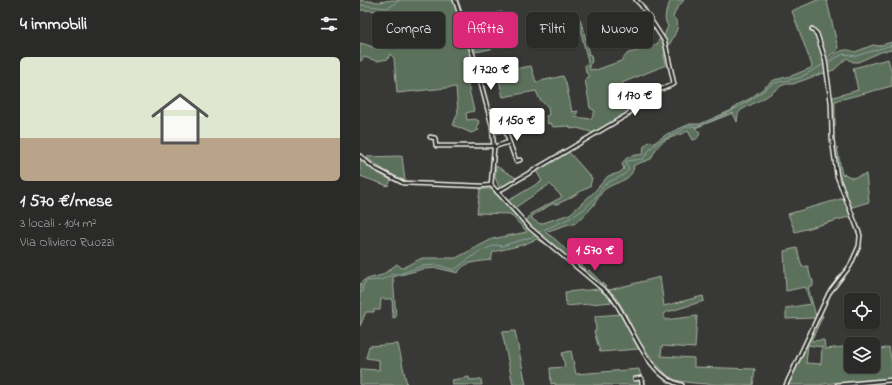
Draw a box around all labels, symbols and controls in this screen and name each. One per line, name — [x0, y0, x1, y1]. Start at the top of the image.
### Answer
text: 4 immobili — [20, 12, 87, 37]
chip: Compra — [372, 12, 445, 48]
chip: Affitta — [453, 12, 518, 48]
chip: Filtri — [526, 12, 579, 48]
chip: Nuovo — [587, 12, 653, 48]
icon: filters — [318, 13, 340, 35]
pin: 1 720 € — [454, 57, 528, 91]
text: 1 720 € — [472, 60, 510, 79]
icon: home — [144, 83, 216, 155]
pin: 1 170 € — [598, 83, 672, 117]
text: 1 170 € — [618, 86, 652, 105]
pin: 1 150 € — [480, 108, 554, 142]
text: 1 150 € — [499, 111, 535, 130]
text: 1 570 €/mese — [20, 189, 112, 214]
text: 3 locali · 104 m² — [20, 214, 96, 233]
text: Via Oliviero Ruozzi — [20, 233, 114, 252]
pin: 1 570 € — [558, 238, 632, 272]
text: 1 570 € — [576, 241, 614, 260]
map controls — [844, 293, 880, 373]
button: locate — [844, 293, 880, 329]
button: layers — [844, 337, 880, 373]

